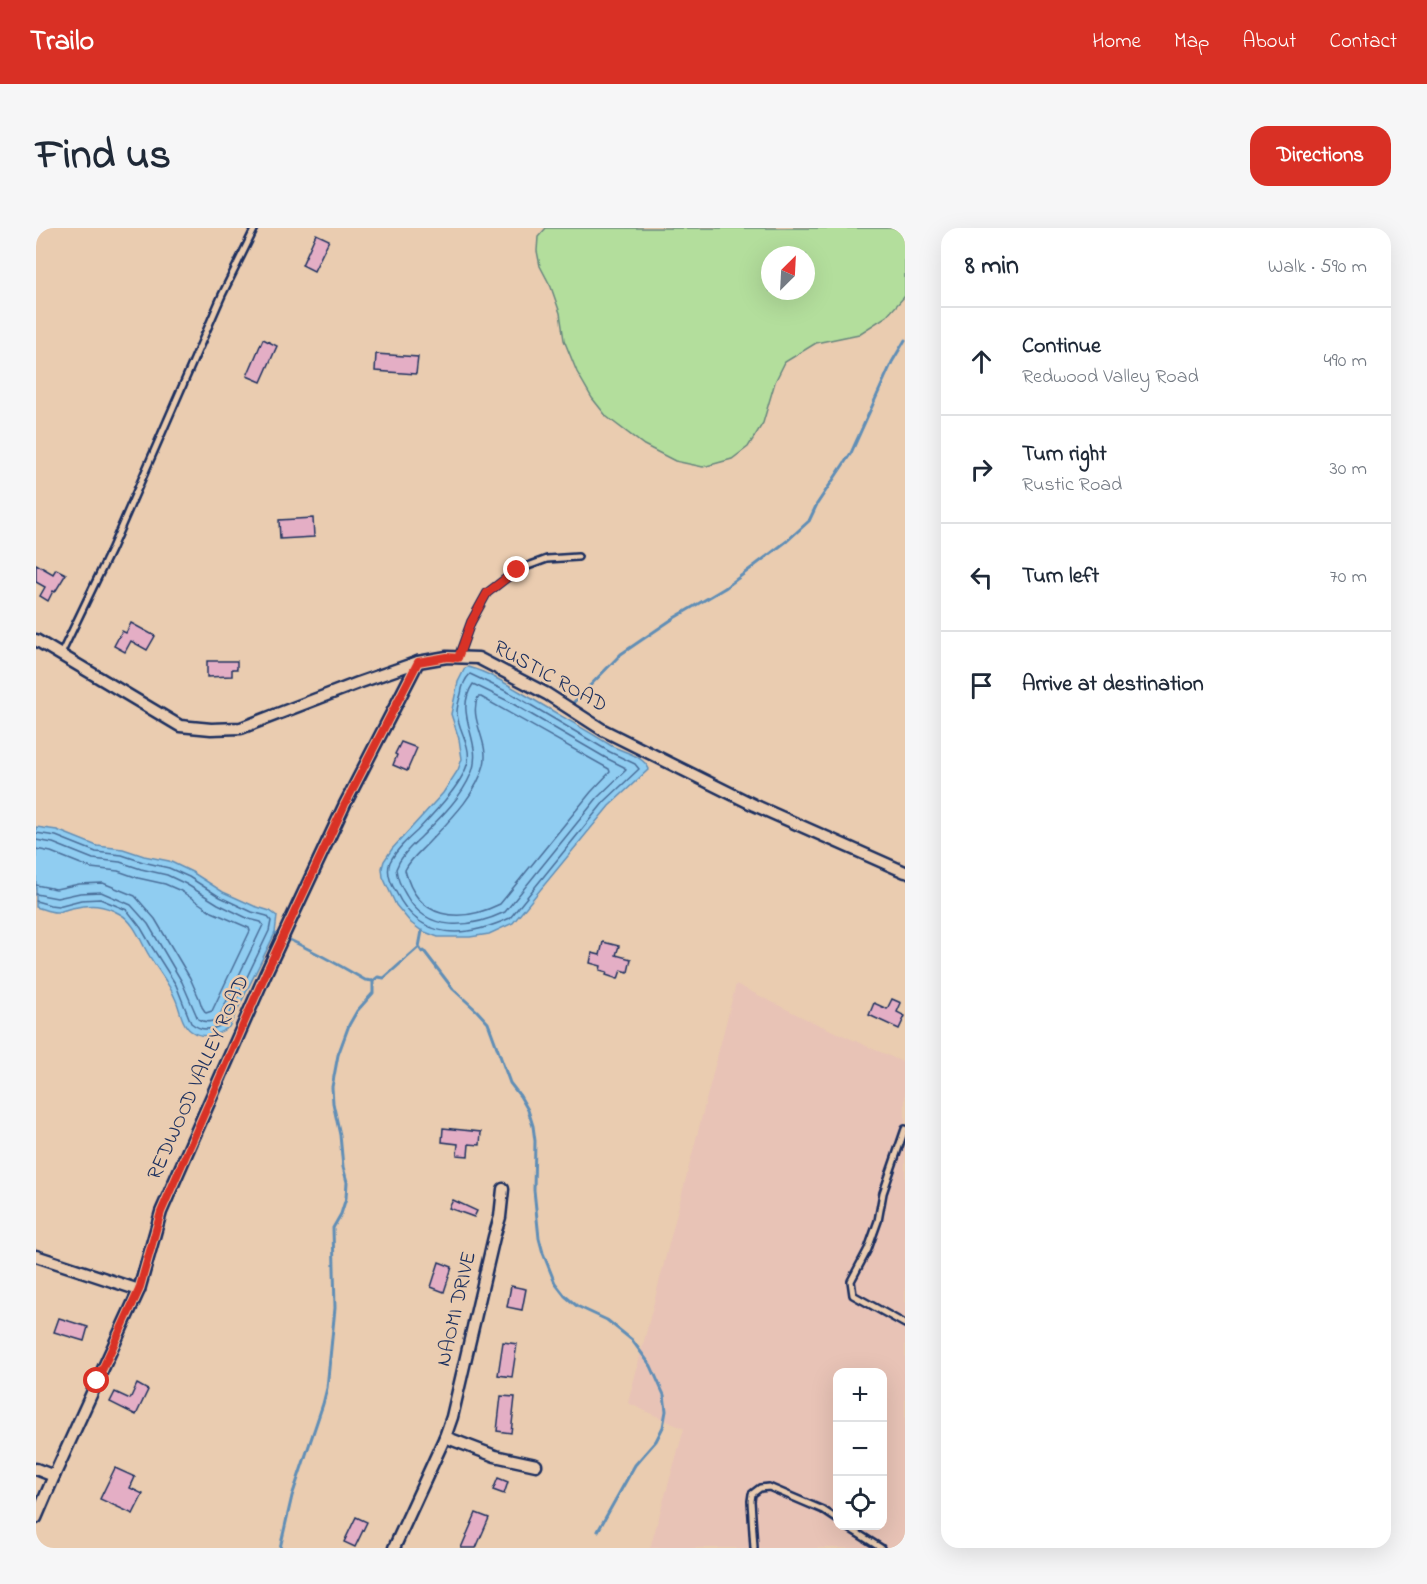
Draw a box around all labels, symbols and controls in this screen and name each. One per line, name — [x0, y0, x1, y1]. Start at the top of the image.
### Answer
text: Trailo — [30, 22, 94, 63]
text: Home — [1092, 27, 1141, 57]
text: Map — [1174, 27, 1209, 57]
text: About — [1242, 27, 1296, 57]
text: Contact — [1329, 27, 1397, 57]
text: Find us — [36, 126, 171, 187]
button: Directions — [1250, 126, 1391, 186]
north arrow — [761, 246, 815, 300]
text: 8 min — [965, 248, 1019, 286]
text: Walk · 590 m — [1268, 253, 1367, 282]
text: Continue — [1022, 331, 1101, 363]
icon: ahead — [965, 345, 998, 378]
text: 490 m — [1324, 347, 1367, 376]
text: Redwood Valley Road — [1022, 363, 1199, 392]
text: Turn right — [1022, 439, 1107, 471]
icon: right — [965, 453, 998, 486]
text: 30 m — [1330, 455, 1367, 484]
text: Rustic Road — [1022, 471, 1122, 500]
route end — [503, 556, 529, 582]
icon: left — [965, 561, 998, 594]
text: Turn left — [1022, 561, 1099, 593]
text: 70 m — [1330, 563, 1367, 592]
street label: RUSTIC ROAD — [488, 633, 612, 721]
icon: arrive — [965, 669, 998, 702]
text: Arrive at destination — [1022, 669, 1204, 701]
street label: REDWOOD VALLEY ROAD — [140, 971, 258, 1185]
street label: NAOMI DRIVE — [429, 1249, 485, 1369]
route start — [83, 1367, 109, 1393]
map controls — [833, 1368, 887, 1530]
button: + — [833, 1368, 887, 1422]
button: − — [833, 1422, 887, 1476]
button: locate — [833, 1476, 887, 1530]

